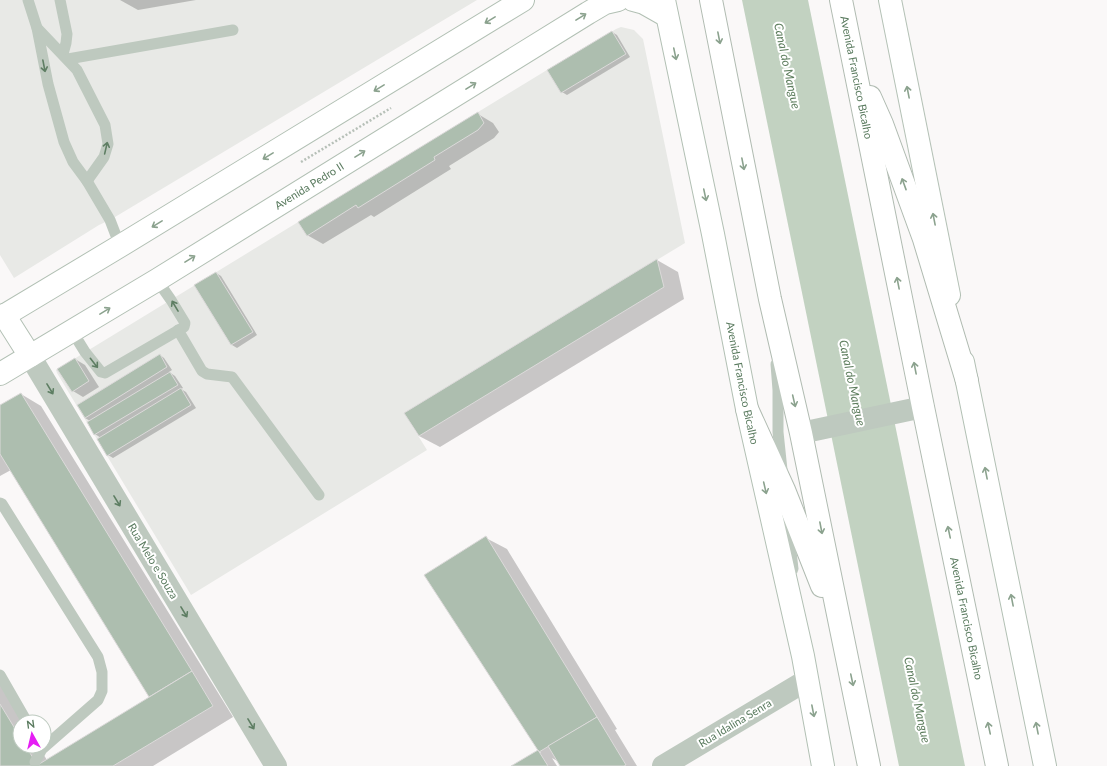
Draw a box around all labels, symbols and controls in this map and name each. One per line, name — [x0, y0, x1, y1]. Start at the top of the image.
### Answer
one-way arrow — [575, 13, 587, 21]
street label: Avenida Francisco Bicalho — [838, 15, 876, 140]
one-way arrow — [484, 17, 496, 25]
water label: Canal do Mangue — [771, 22, 804, 110]
one-way arrow — [715, 31, 723, 44]
one-way arrow — [672, 47, 680, 60]
one-way arrow — [41, 59, 49, 72]
one-way arrow — [465, 82, 476, 90]
one-way arrow — [374, 84, 385, 92]
one-way arrow — [904, 86, 912, 99]
one-way arrow — [103, 142, 111, 155]
one-way arrow — [354, 150, 366, 158]
one-way arrow — [263, 152, 274, 160]
one-way arrow — [740, 158, 748, 171]
street label: Avenida Pedro II — [272, 159, 346, 212]
one-way arrow — [899, 179, 907, 191]
one-way arrow — [701, 188, 709, 201]
one-way arrow — [930, 213, 938, 226]
one-way arrow — [151, 220, 163, 228]
one-way arrow — [184, 255, 196, 263]
one-way arrow — [894, 277, 902, 290]
one-way arrow — [171, 301, 179, 312]
one-way arrow — [99, 306, 111, 314]
street label: Avenida Francisco Bicalho — [724, 320, 762, 446]
water label: Canal do Mangue — [836, 339, 869, 427]
one-way arrow — [90, 357, 99, 368]
one-way arrow — [911, 362, 919, 375]
one-way arrow — [47, 383, 55, 395]
one-way arrow — [790, 394, 798, 407]
one-way arrow — [981, 467, 989, 480]
one-way arrow — [761, 481, 769, 494]
one-way arrow — [114, 495, 122, 507]
street label: Rua Melo e Souza — [126, 521, 181, 601]
one-way arrow — [817, 521, 825, 534]
one-way arrow — [944, 526, 952, 539]
street label: Avenida Francisco Bicalho — [948, 556, 986, 681]
one-way arrow — [1007, 594, 1015, 607]
one-way arrow — [181, 606, 189, 618]
water label: Canal do Mangue — [901, 656, 934, 744]
one-way arrow — [848, 673, 856, 686]
street label: Rua Idalina Senra — [696, 696, 773, 749]
one-way arrow — [809, 704, 817, 717]
north arrow — [12, 714, 52, 754]
text: N — [25, 717, 36, 731]
one-way arrow — [248, 718, 256, 730]
one-way arrow — [985, 722, 993, 735]
one-way arrow — [1033, 722, 1041, 735]

